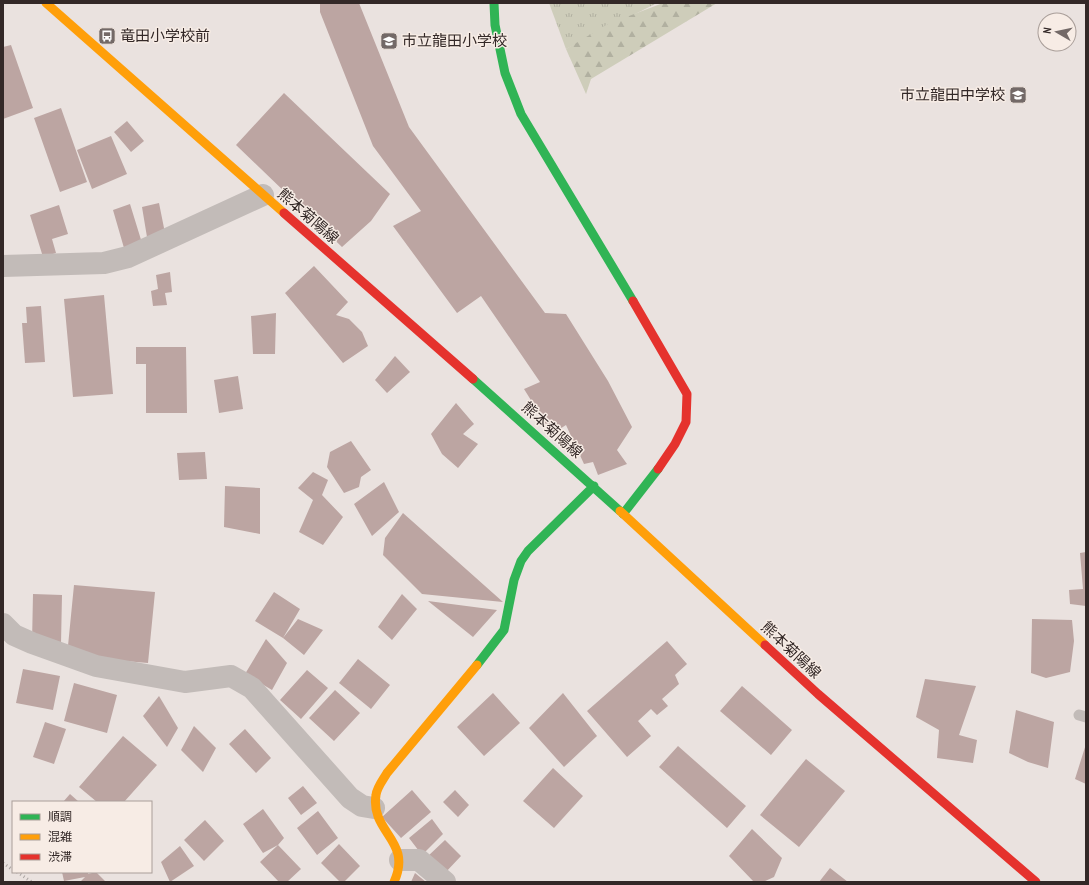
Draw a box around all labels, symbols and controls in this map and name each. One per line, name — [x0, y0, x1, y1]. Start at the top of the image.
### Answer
north arrow — [1037, 12, 1077, 52]
bus stop icon: 竜田小学校前 — [97, 26, 117, 46]
place label: 竜田小学校前 — [120, 26, 210, 45]
text: N — [1040, 26, 1055, 34]
school or university icon: 市立龍田小学校 — [379, 31, 399, 51]
place label: 市立龍田小学校 — [402, 31, 507, 50]
place label: 市立龍田中学校 — [900, 85, 1005, 104]
school or university icon: 市立龍田中学校 — [1008, 85, 1028, 105]
street label: 熊本菊陽線 — [274, 184, 343, 247]
street label: 熊本菊陽線 — [518, 397, 587, 462]
street label: 熊本菊陽線 — [757, 617, 825, 682]
legend — [12, 801, 152, 873]
text: 順調 — [48, 809, 72, 824]
text: 混雑 — [48, 829, 72, 844]
text: 渋滞 — [48, 849, 72, 864]

